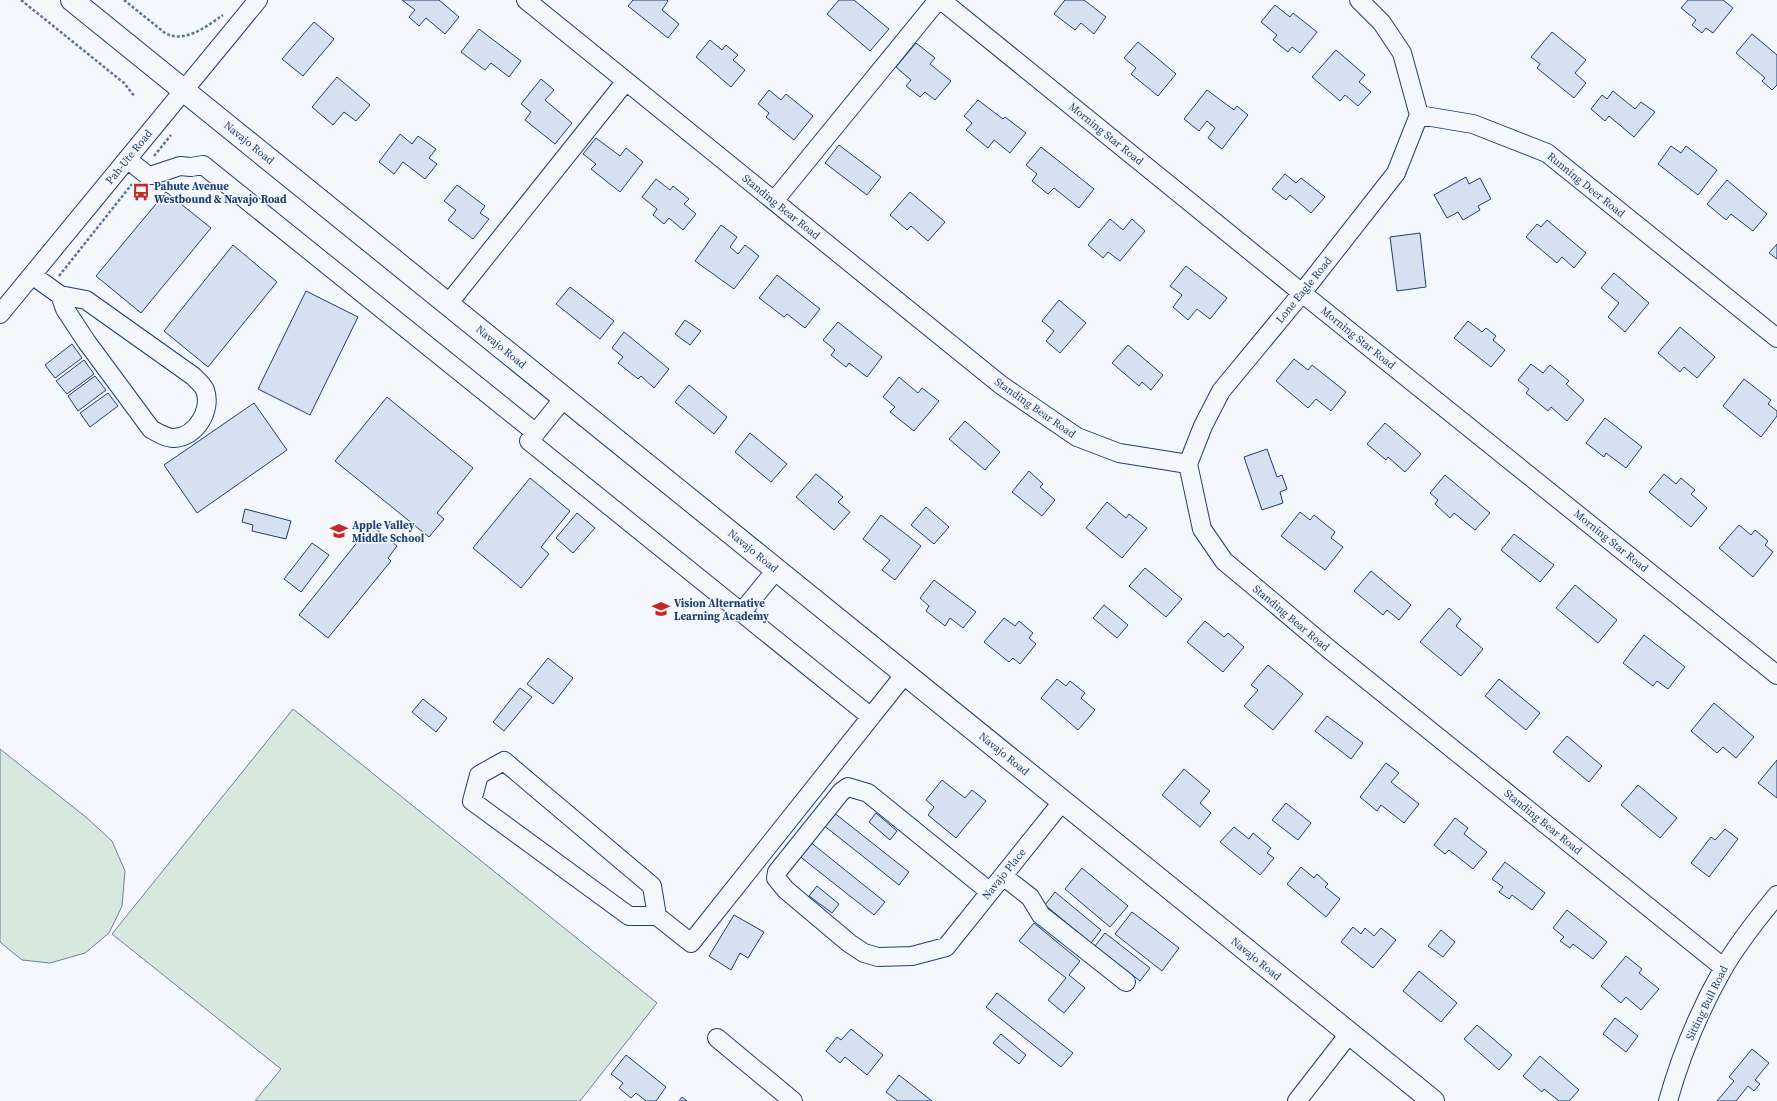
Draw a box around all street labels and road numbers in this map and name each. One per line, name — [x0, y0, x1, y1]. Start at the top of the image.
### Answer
street label: Morning Star Road — [1066, 99, 1147, 169]
street label: Navajo Road — [221, 118, 278, 168]
street label: Pah-Ute Road — [102, 126, 156, 188]
street label: Running Deer Road — [1544, 149, 1629, 222]
street label: Standing Bear Road — [739, 171, 824, 243]
street label: Lone Eagle Road — [1273, 253, 1336, 326]
street label: Morning Star Road — [1318, 303, 1399, 373]
street label: Navajo Road — [473, 322, 530, 372]
street label: Standing Bear Road — [991, 374, 1079, 442]
street label: Morning Star Road — [1571, 506, 1652, 576]
street label: Navajo Road — [725, 526, 782, 576]
street label: Standing Bear Road — [1249, 581, 1333, 655]
street label: Navajo Road — [976, 729, 1033, 779]
street label: Standing Bear Road — [1501, 786, 1586, 858]
street label: Navajo Place — [979, 845, 1030, 903]
street label: Navajo Road — [1228, 934, 1285, 984]
street label: Sitting Bull Road — [1682, 962, 1732, 1043]

